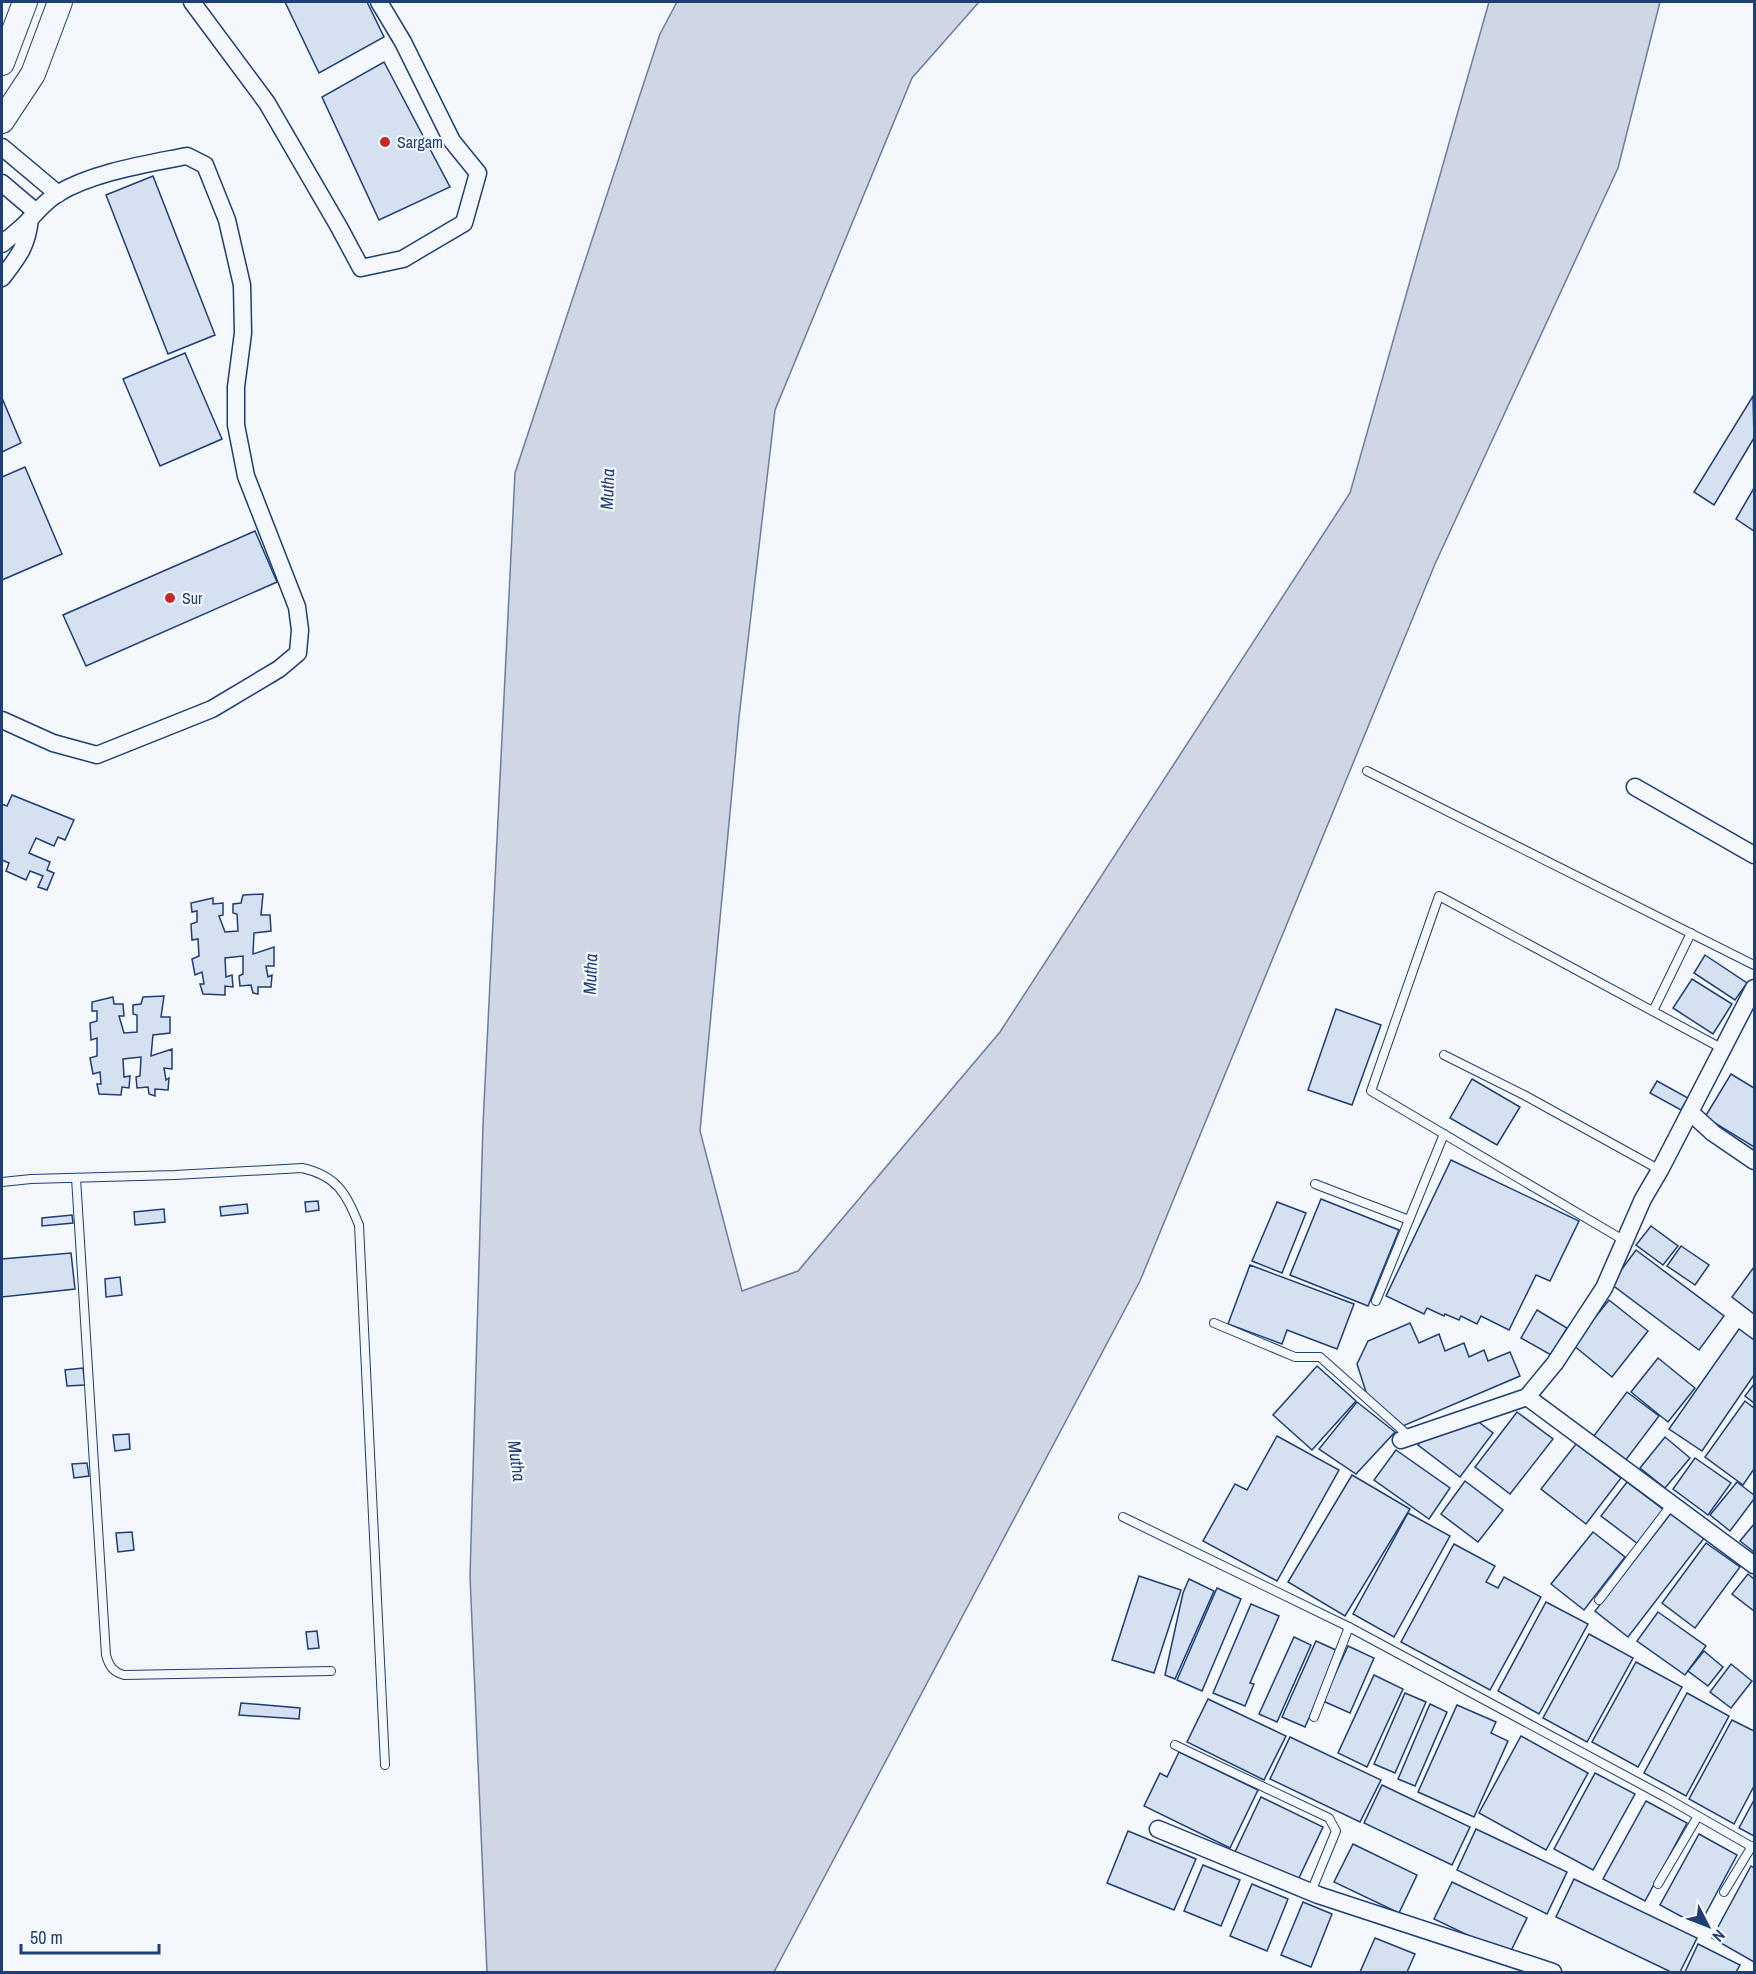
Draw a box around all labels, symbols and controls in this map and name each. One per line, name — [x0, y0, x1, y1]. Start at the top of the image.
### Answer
place label: Sargam — [397, 131, 443, 153]
marker: Sargam — [378, 135, 392, 149]
water label: Mutha — [594, 468, 620, 510]
place label: Sur — [182, 587, 203, 609]
marker: Sur — [163, 591, 177, 605]
water label: Mutha — [577, 953, 603, 995]
water label: Mutha — [502, 1439, 532, 1483]
north arrow — [1678, 1896, 1738, 1956]
scale bar — [21, 1917, 159, 1955]
text: 50 m — [30, 1925, 63, 1950]
text: N — [1708, 1925, 1730, 1947]

